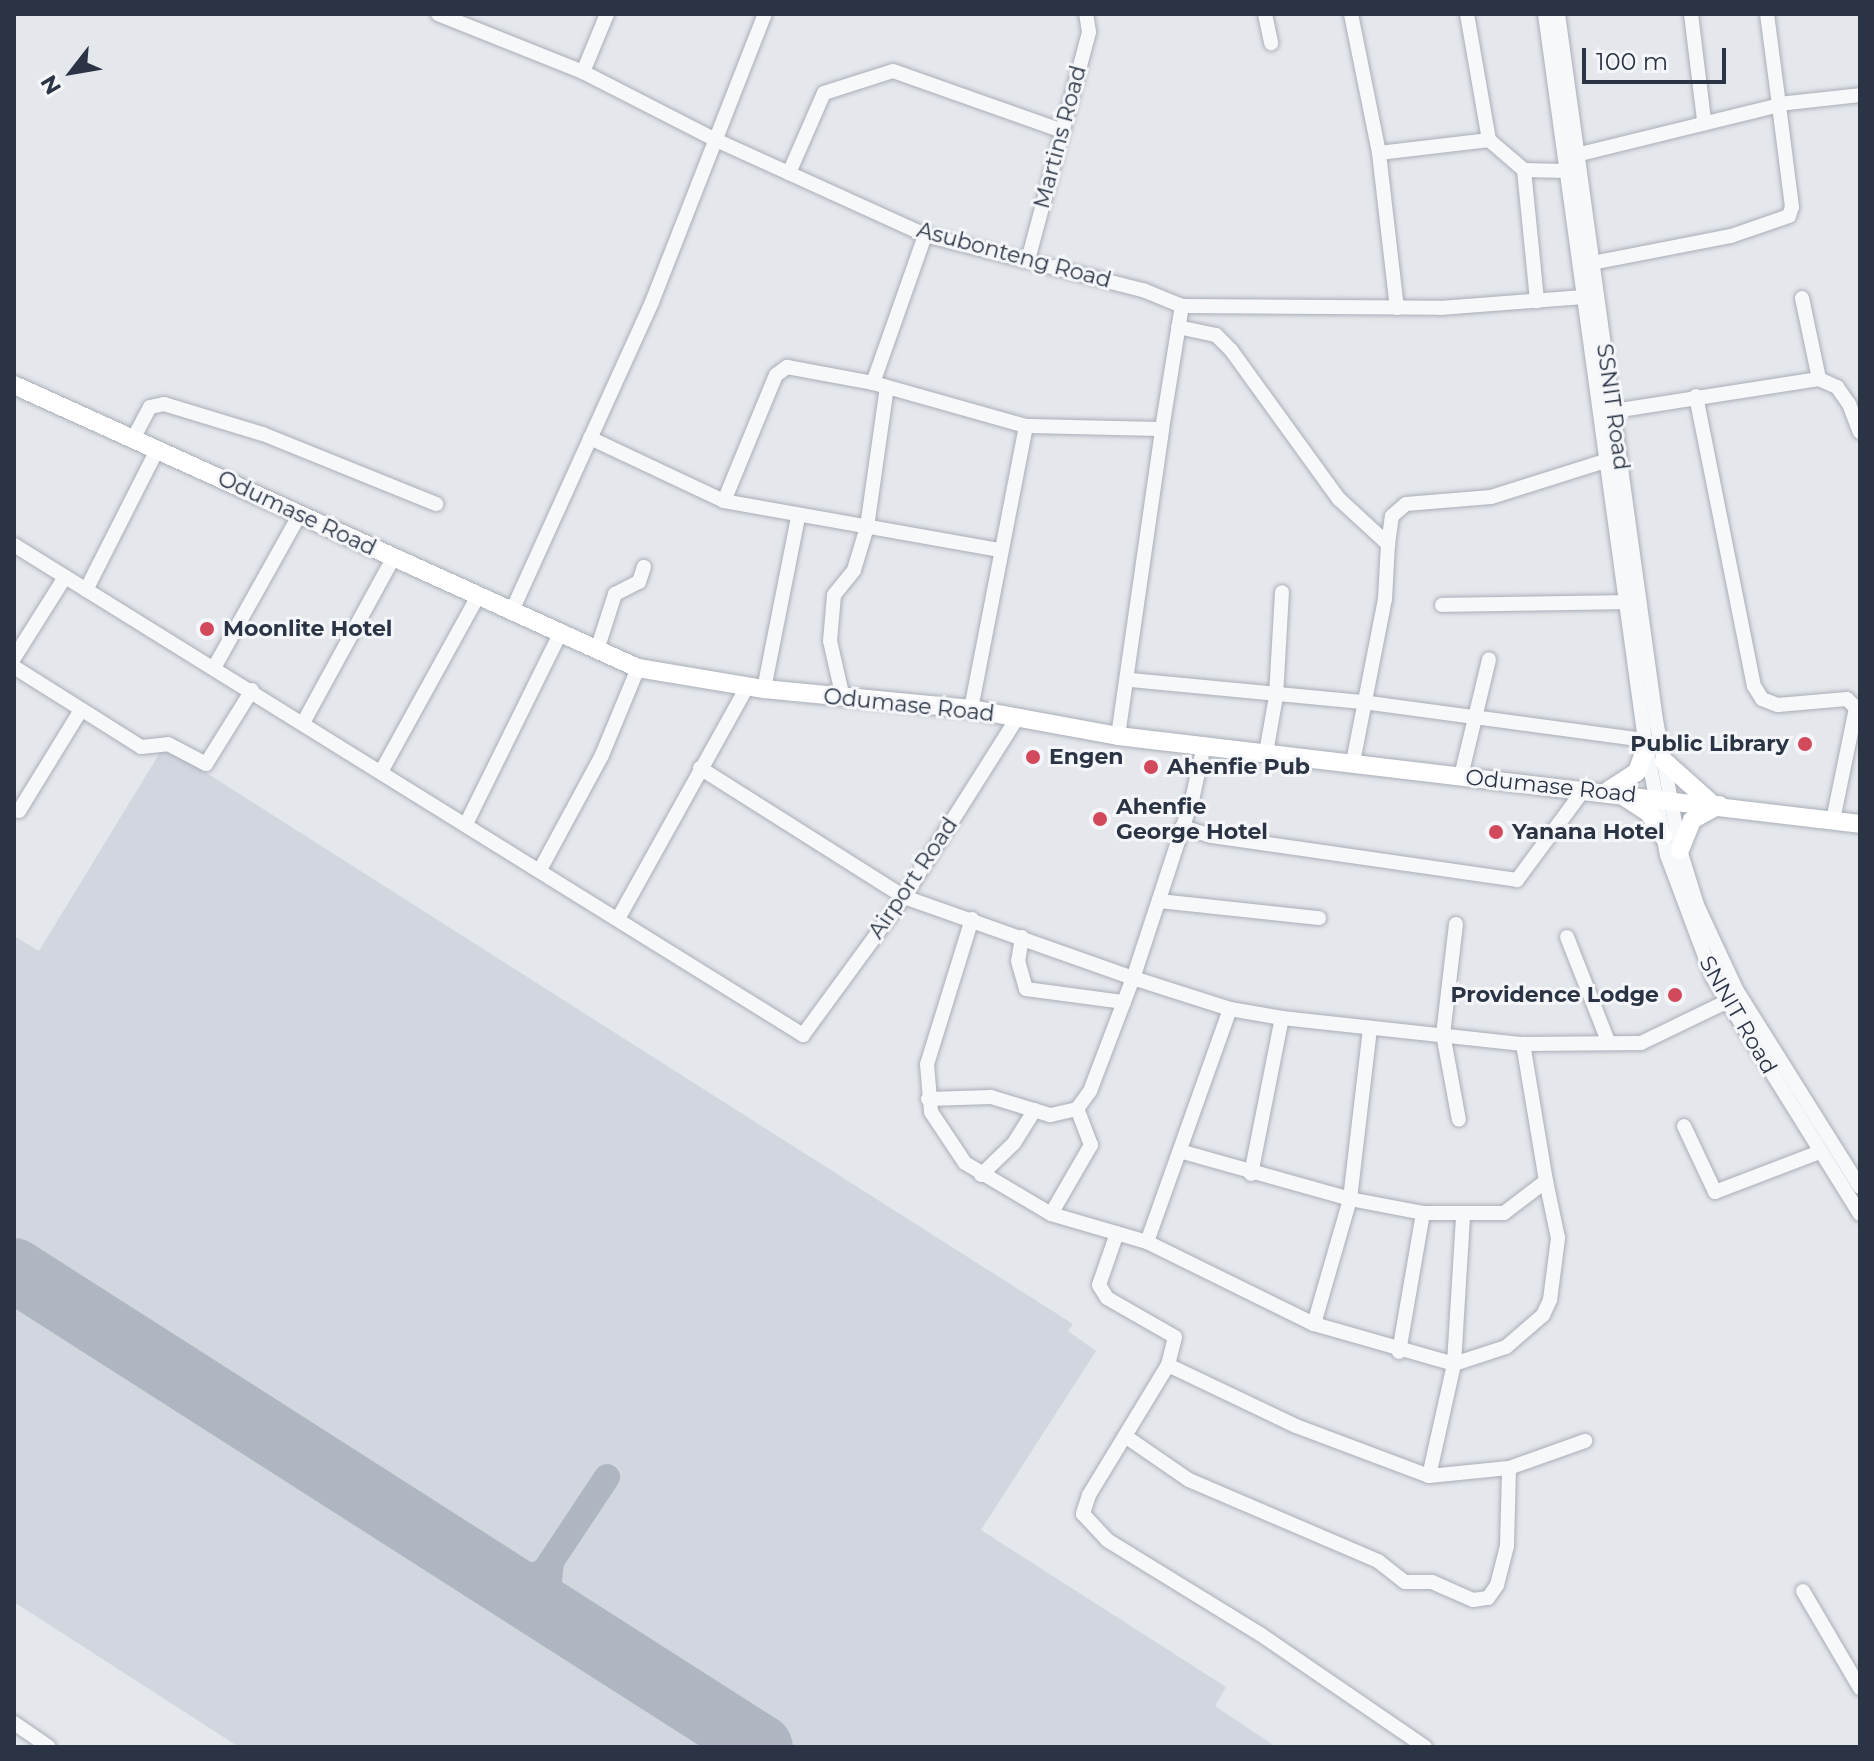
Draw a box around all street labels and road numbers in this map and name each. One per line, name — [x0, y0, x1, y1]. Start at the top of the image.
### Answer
street label: Martins Road — [1028, 63, 1092, 211]
street label: Asubonteng Road — [914, 216, 1114, 294]
street label: SSNIT Road — [1591, 342, 1635, 472]
street label: Odumase Road — [214, 465, 380, 561]
street label: Odumase Road — [822, 683, 996, 727]
street label: Odumase Road — [1464, 764, 1638, 808]
street label: Airport Road — [863, 812, 963, 944]
street label: SNNIT Road — [1694, 951, 1782, 1079]

